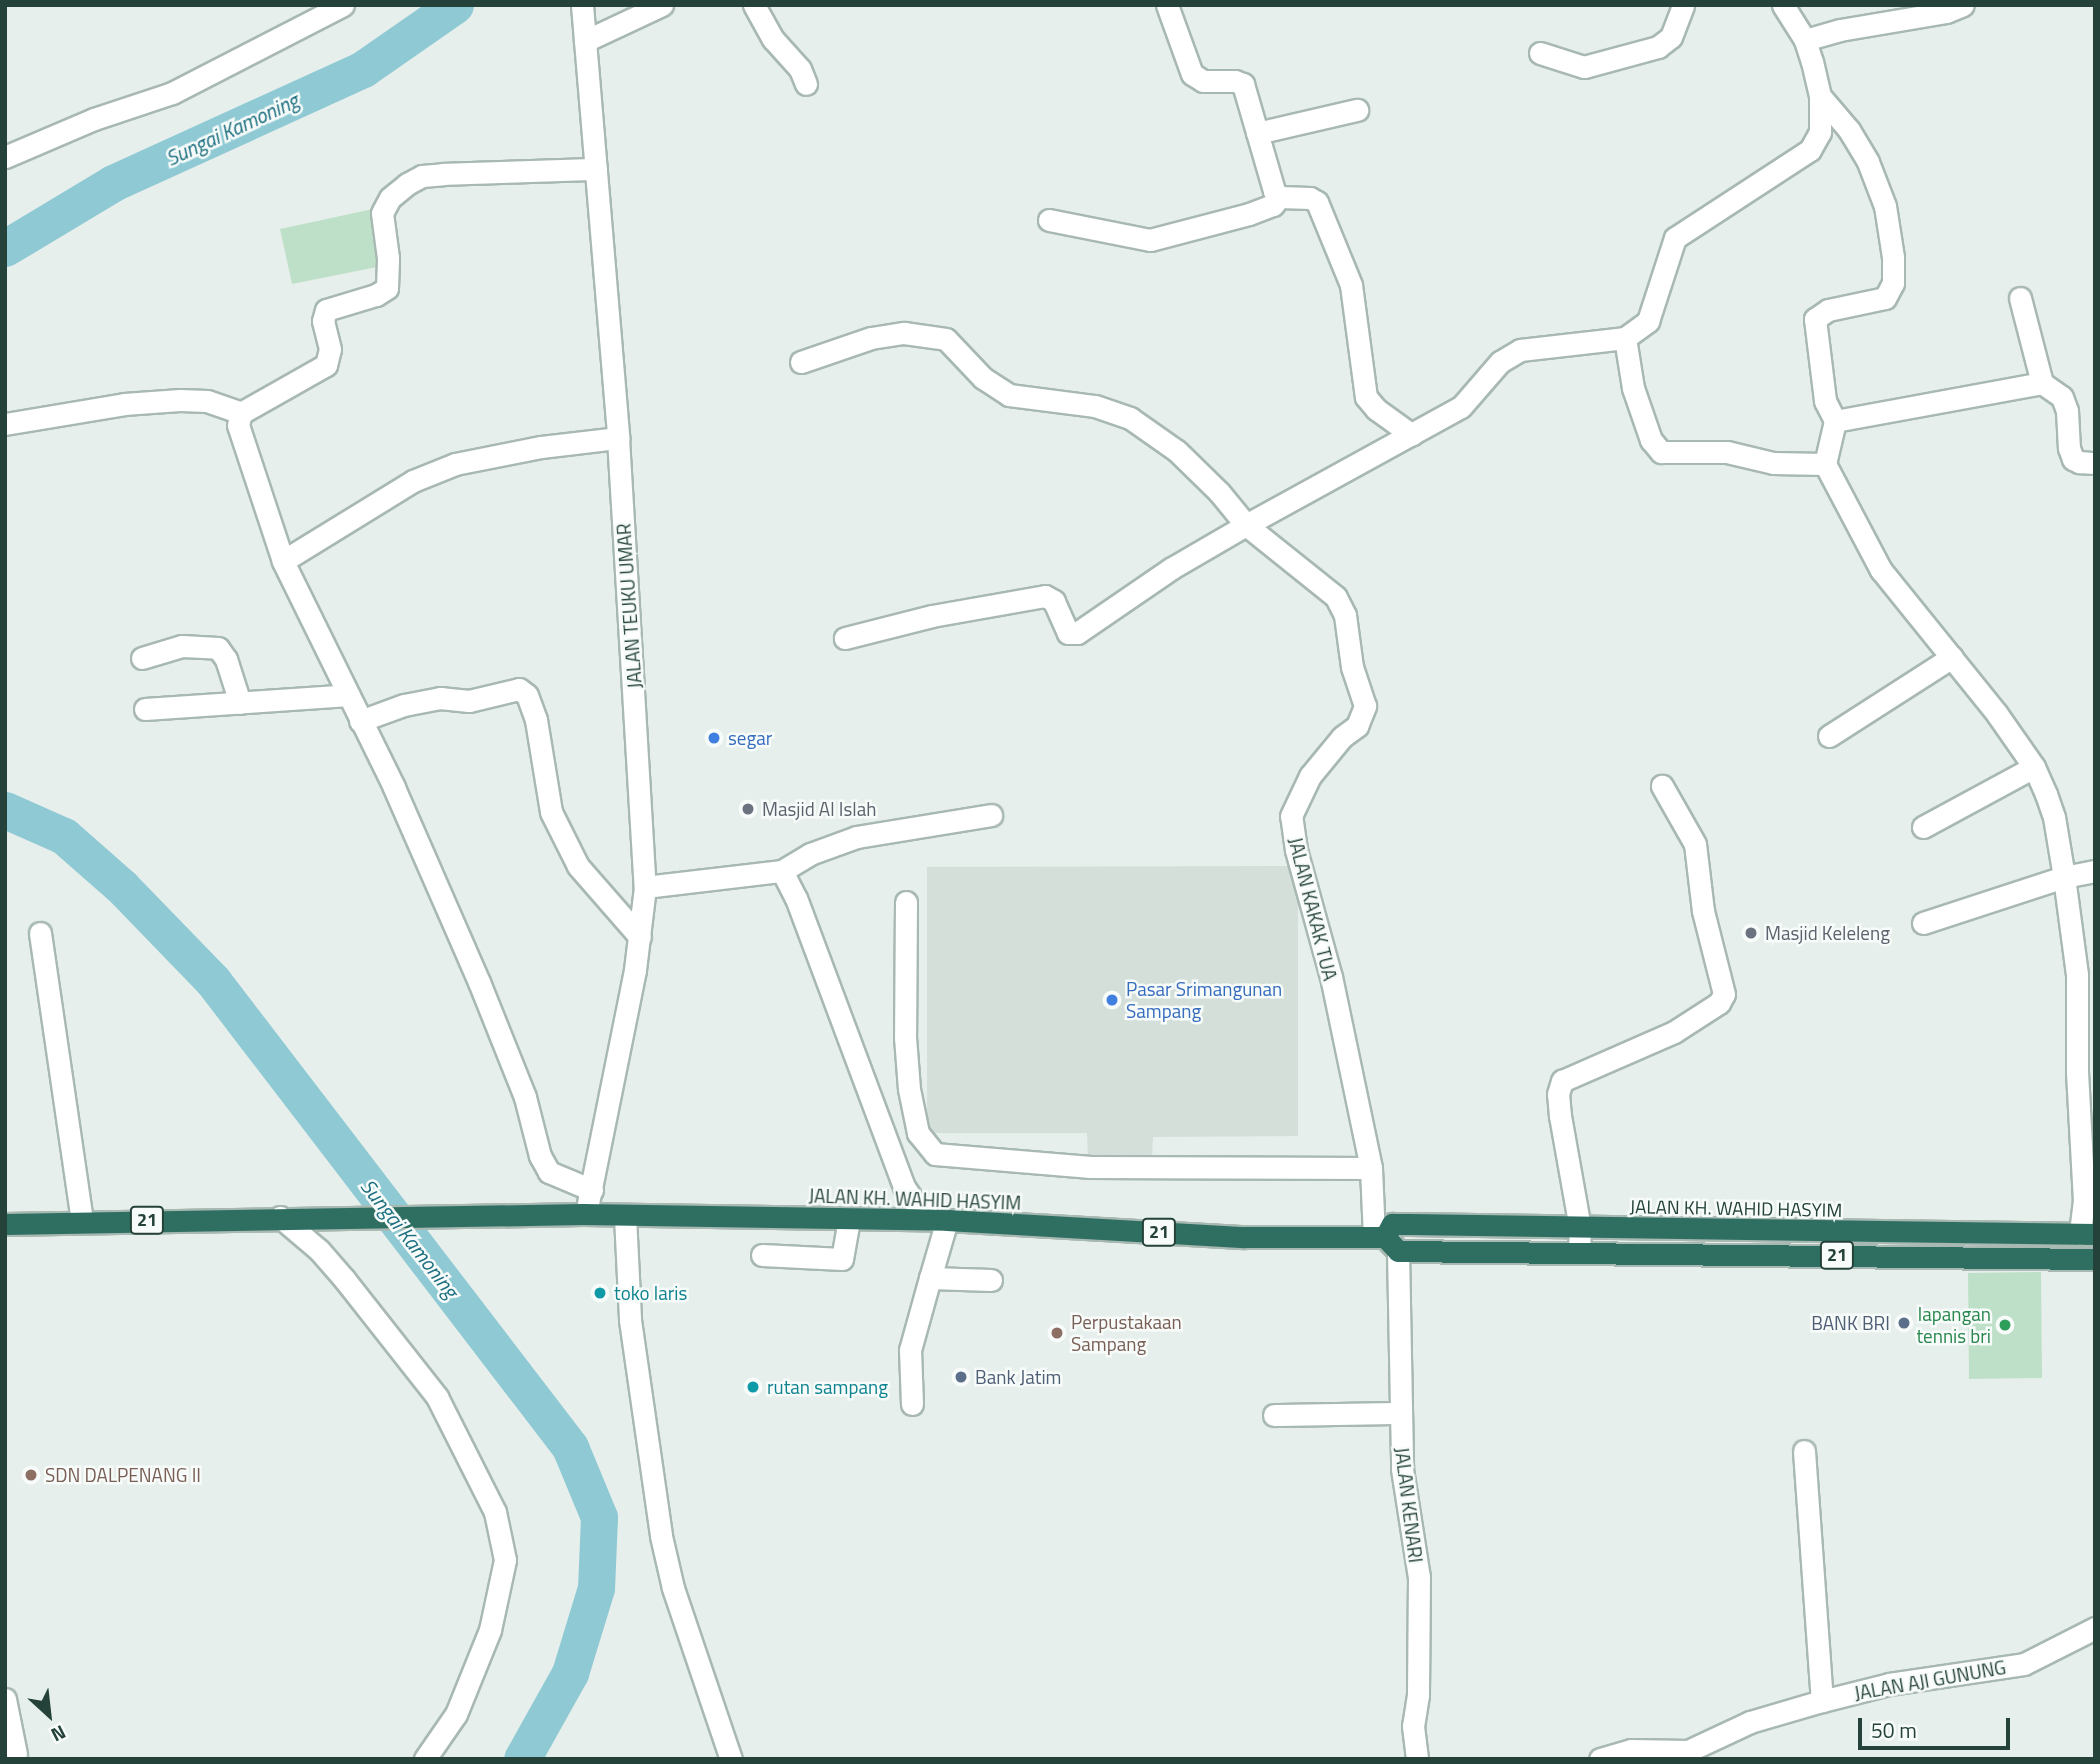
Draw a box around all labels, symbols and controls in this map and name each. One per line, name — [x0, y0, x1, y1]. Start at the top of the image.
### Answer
water label: Sungai Kamoning — [162, 87, 302, 171]
street label: JALAN TEUKU UMAR — [612, 523, 646, 689]
place label: segar — [728, 727, 772, 749]
marker: segar — [706, 730, 722, 746]
place label: Masjid Al Islah — [762, 798, 876, 820]
marker: Masjid Al Islah — [740, 801, 756, 817]
street label: JALAN KAKAK TUA — [1284, 835, 1342, 983]
place label: Masjid Keleleng — [1765, 922, 1890, 944]
marker: Masjid Keleleng — [1743, 925, 1759, 941]
place label: Pasar Srimangunan Sampang — [1126, 978, 1282, 1022]
marker: Pasar Srimangunan Sampang — [1104, 992, 1120, 1008]
water label: Sungai Kamoning — [356, 1174, 464, 1302]
street label: JALAN KH. WAHID HASYIM — [808, 1184, 1022, 1214]
street label: JALAN KH. WAHID HASYIM — [1629, 1195, 1843, 1221]
road number: 21 — [130, 1205, 164, 1234]
road number: 21 — [1142, 1218, 1176, 1246]
road number: 21 — [1820, 1240, 1854, 1270]
place label: toko laris — [614, 1282, 687, 1304]
marker: toko laris — [592, 1285, 608, 1301]
place label: lapangan tennis bri — [1916, 1303, 1991, 1347]
place label: Perpustakaan Sampang — [1071, 1311, 1182, 1355]
place label: BANK BRI — [1811, 1312, 1890, 1334]
marker: BANK BRI — [1896, 1315, 1912, 1331]
marker: lapangan tennis bri — [1997, 1317, 2013, 1333]
marker: Perpustakaan Sampang — [1049, 1325, 1065, 1341]
place label: Bank Jatim — [975, 1366, 1061, 1388]
marker: Bank Jatim — [953, 1369, 969, 1385]
place label: rutan sampang — [767, 1376, 888, 1398]
marker: rutan sampang — [745, 1379, 761, 1395]
street label: JALAN KENARI — [1391, 1446, 1427, 1564]
place label: SDN DALPENANG II — [45, 1464, 201, 1486]
marker: SDN DALPENANG II — [23, 1467, 39, 1483]
street label: JALAN AJI GUNUNG — [1852, 1655, 2008, 1705]
north arrow — [14, 1680, 84, 1750]
scale bar — [1862, 1704, 2014, 1748]
text: 50 m — [1871, 1714, 1917, 1746]
text: N — [46, 1718, 71, 1750]

